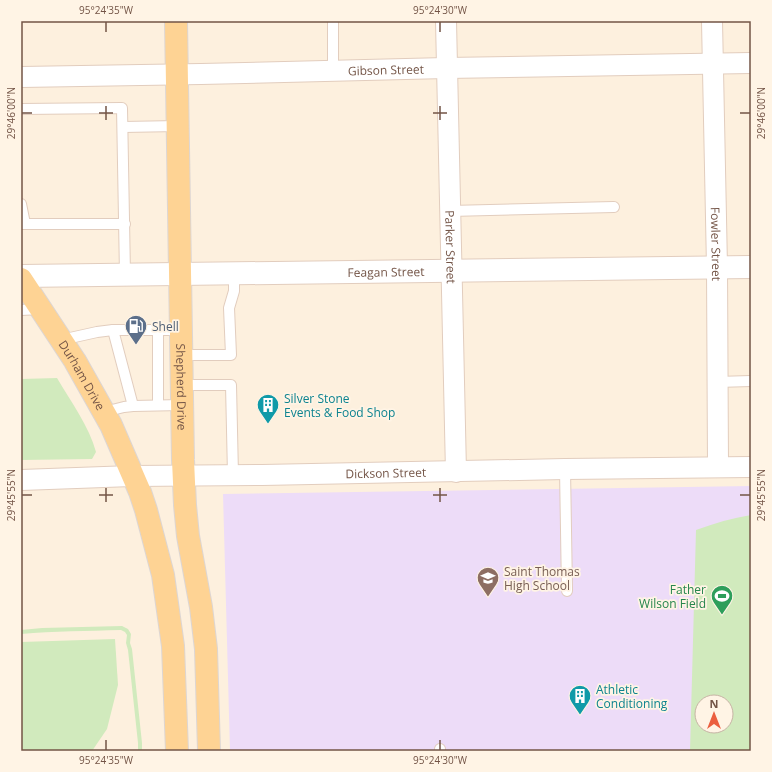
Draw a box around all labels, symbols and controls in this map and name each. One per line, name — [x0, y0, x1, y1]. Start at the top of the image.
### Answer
text: 95°24'35"W — [79, 3, 134, 17]
text: 95°24'30"W — [413, 3, 468, 17]
street label: Gibson Street — [348, 60, 424, 79]
text: 29°46'00"N — [4, 87, 18, 139]
text: 29°46'00"N — [754, 87, 768, 139]
street label: Fowler Street — [707, 207, 726, 281]
street label: Parker Street — [442, 210, 460, 284]
street label: Feagan Street — [347, 263, 425, 280]
fuel station icon: Shell — [123, 313, 149, 346]
place label: Shell — [152, 318, 179, 335]
street label: Durham Drive — [55, 337, 110, 413]
street label: Shepherd Drive — [173, 343, 191, 431]
place label: Silver Stone Events & Food Shop — [284, 390, 395, 421]
building icon: Silver Stone Events & Food Shop — [255, 392, 281, 425]
street label: Dickson Street — [345, 463, 426, 482]
text: 29°45'55"N — [4, 469, 18, 521]
text: 29°45'55"N — [754, 469, 768, 521]
place label: Saint Thomas High School — [504, 563, 580, 594]
school or university icon: Saint Thomas High School — [475, 565, 501, 598]
place label: Father Wilson Field — [639, 581, 706, 612]
sports icon: Father Wilson Field — [709, 583, 735, 616]
place label: Athletic Conditioning — [596, 681, 668, 712]
building icon: Athletic Conditioning — [567, 683, 593, 716]
north arrow — [694, 694, 734, 734]
text: N — [710, 696, 718, 711]
text: 95°24'35"W — [79, 753, 134, 767]
text: 95°24'30"W — [413, 753, 468, 767]

